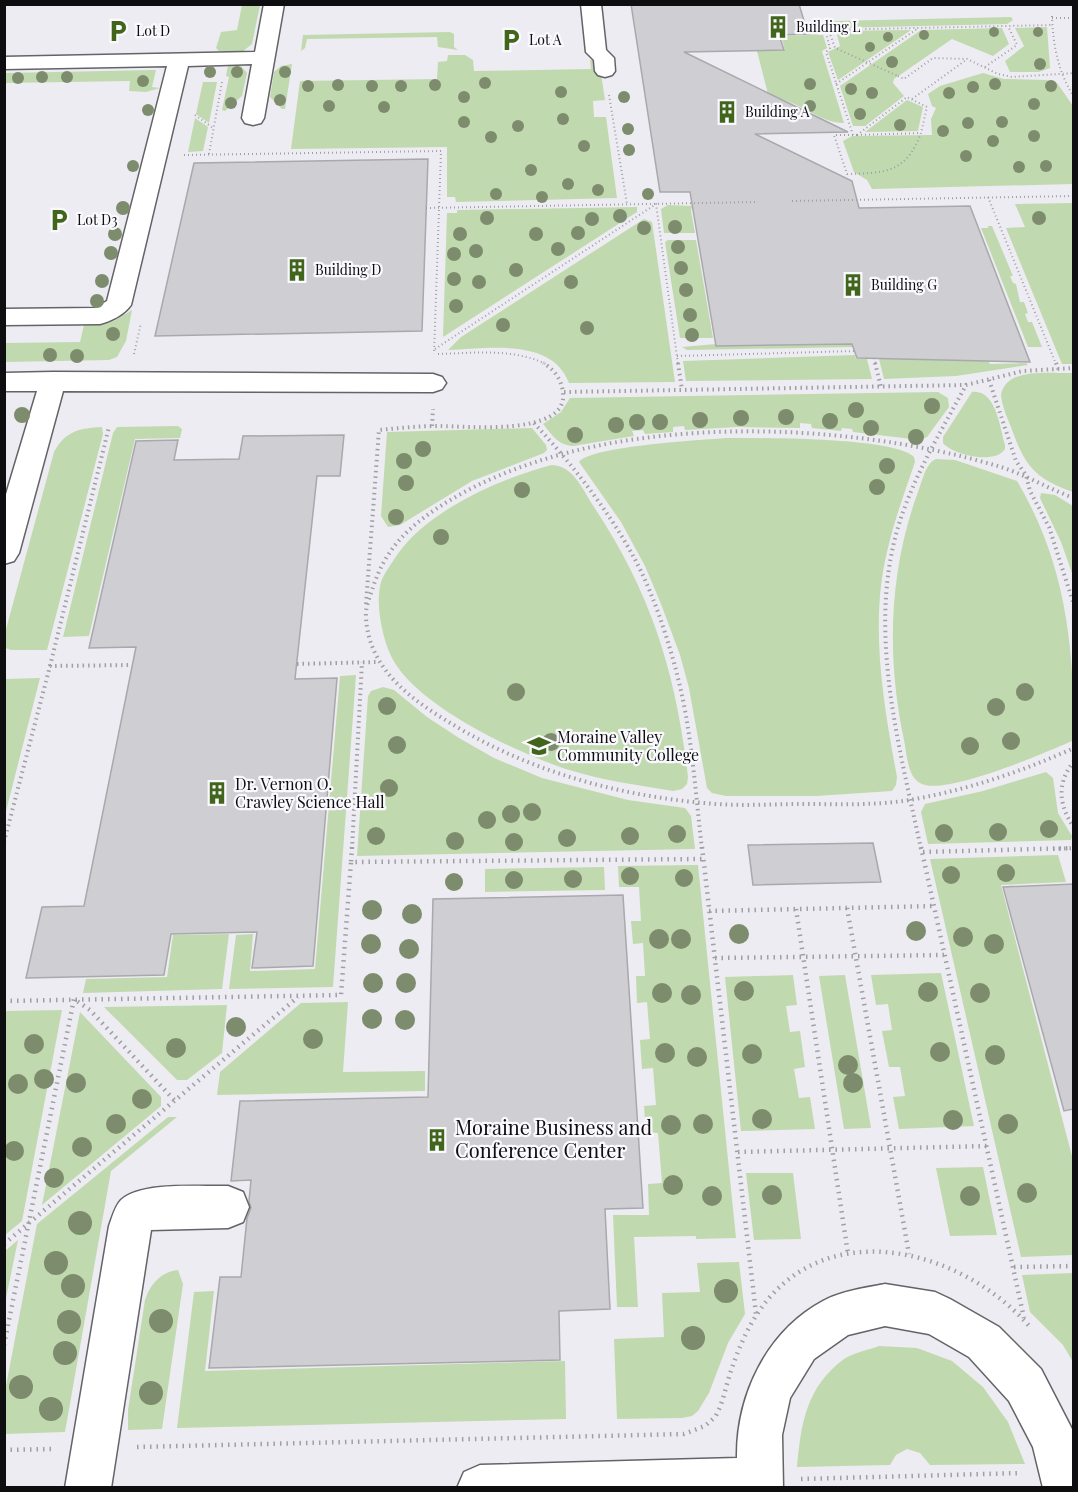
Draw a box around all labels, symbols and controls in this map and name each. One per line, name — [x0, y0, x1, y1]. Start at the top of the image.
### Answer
building icon: Building L — [765, 14, 791, 40]
place label: Building L — [796, 17, 860, 36]
parking icon: Lot D — [105, 18, 131, 44]
place label: Lot D — [136, 21, 170, 40]
parking icon: Lot A — [498, 27, 524, 53]
place label: Lot A — [529, 30, 562, 49]
building icon: Building A — [714, 99, 740, 125]
place label: Building A — [745, 102, 810, 121]
parking icon: Lot D3 — [46, 207, 72, 233]
place label: Lot D3 — [77, 210, 118, 229]
building icon: Building D — [284, 257, 310, 283]
place label: Building D — [315, 260, 381, 279]
building icon: Building G — [840, 272, 866, 298]
place label: Building G — [871, 275, 937, 294]
place label: Moraine Valley Community College — [557, 726, 699, 765]
school or university icon: Moraine Valley Community College — [526, 733, 552, 759]
place label: Dr. Vernon O. Crawley Science Hall — [235, 773, 385, 812]
building icon: Dr. Vernon O. Crawley Science Hall — [204, 780, 230, 806]
place label: Moraine Business and Conference Center — [455, 1113, 652, 1163]
building icon: Moraine Business and Conference Center — [424, 1127, 450, 1153]

